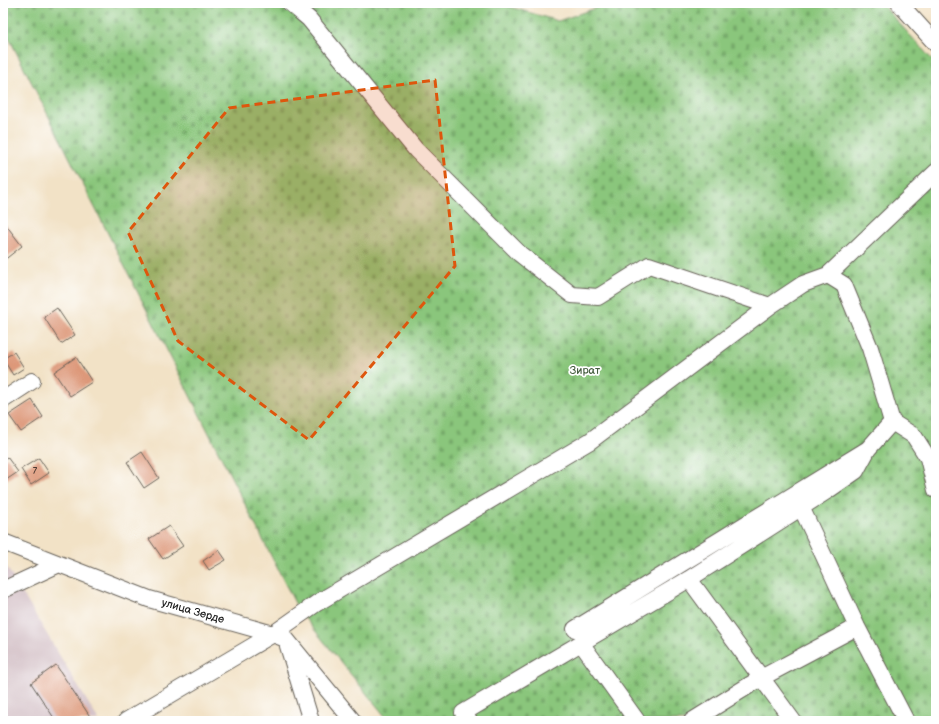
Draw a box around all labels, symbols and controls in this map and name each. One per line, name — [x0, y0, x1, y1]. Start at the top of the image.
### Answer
park label: Зират — [570, 364, 600, 377]
house number: 7 — [33, 466, 38, 477]
street label: улица Зерде — [160, 596, 226, 626]

